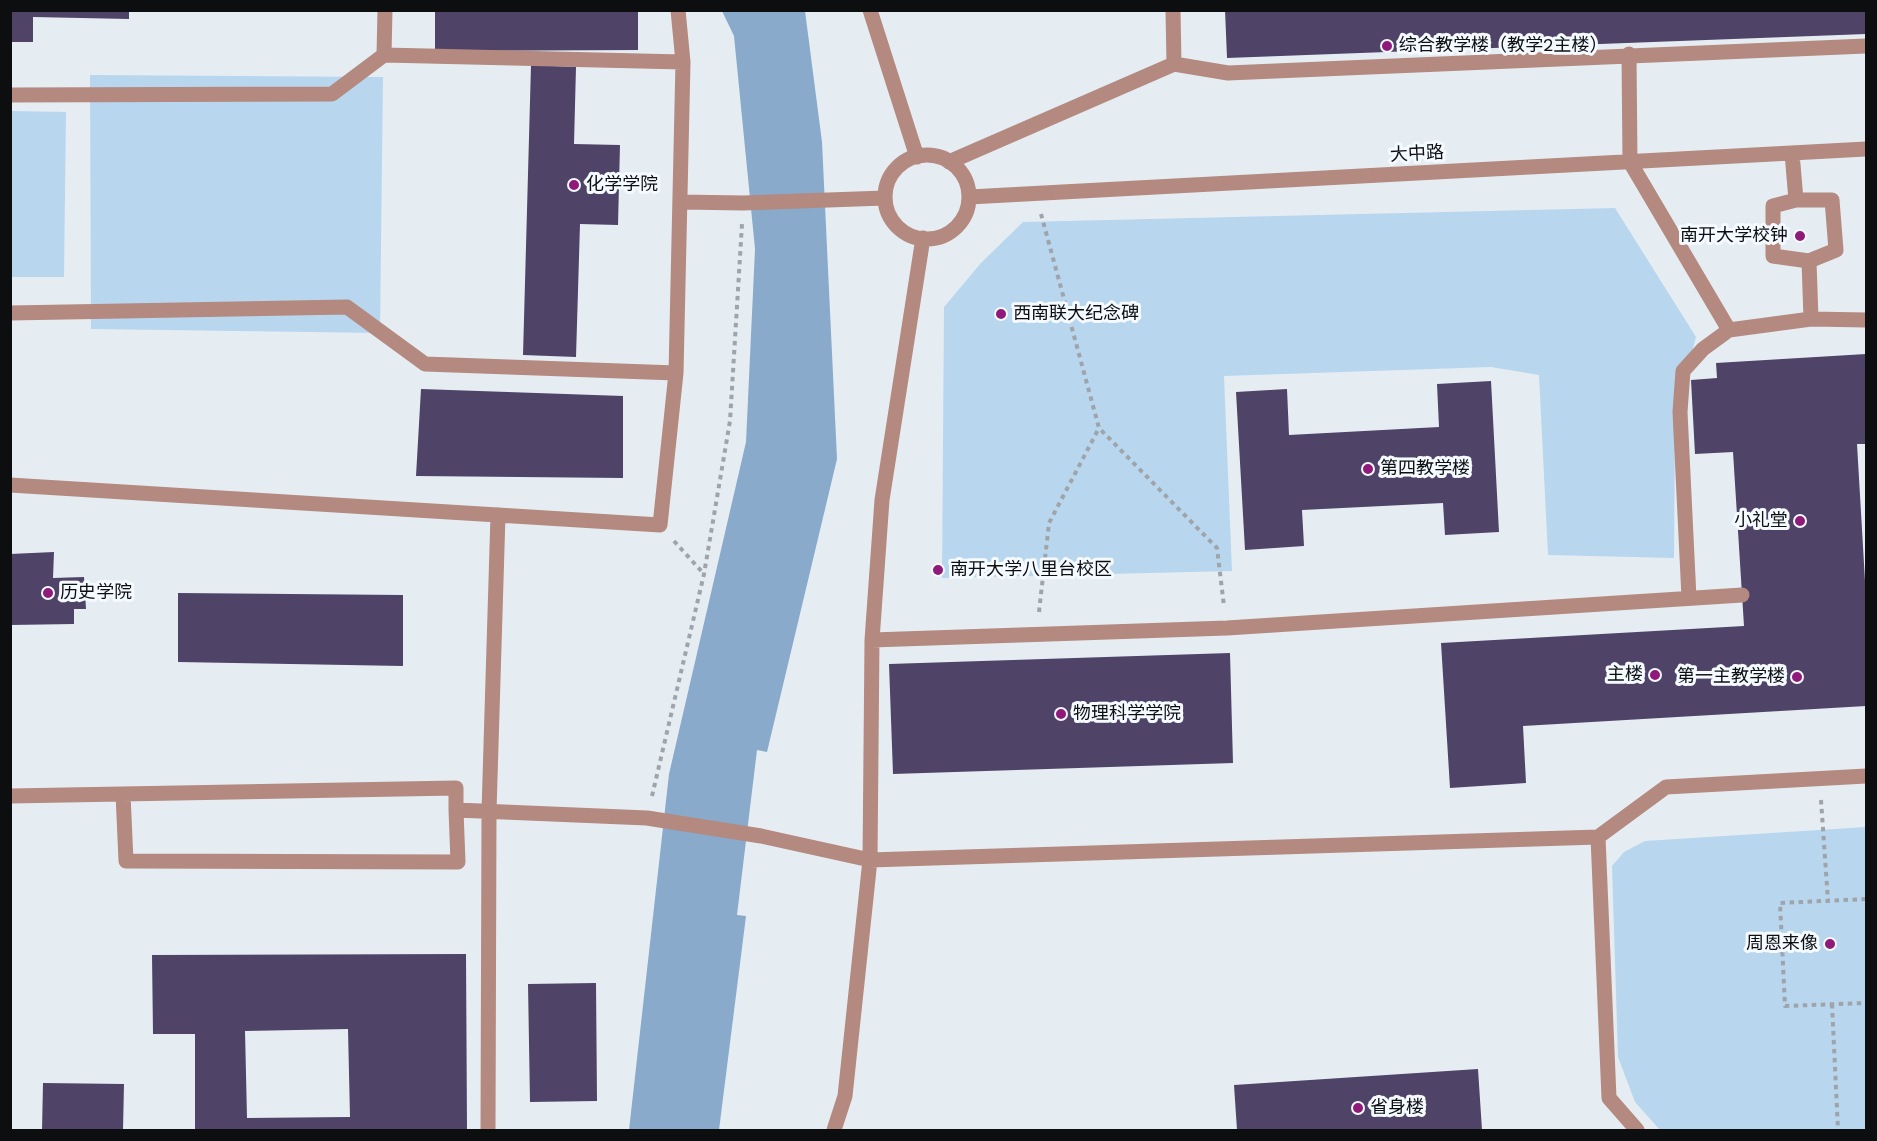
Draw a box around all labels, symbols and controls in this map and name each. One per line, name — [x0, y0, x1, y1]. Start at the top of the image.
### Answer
place label: 综合教学楼（教学2主楼） — [1399, 35, 1607, 57]
marker: 综合教学楼（教学2主楼） — [1380, 39, 1394, 53]
street label: 大中路 — [1389, 142, 1445, 166]
place label: 化学学院 — [586, 174, 658, 196]
marker: 化学学院 — [567, 178, 581, 192]
place label: 南开大学校钟 — [1680, 225, 1788, 247]
marker: 南开大学校钟 — [1793, 229, 1807, 243]
place label: 西南联大纪念碑 — [1013, 303, 1139, 325]
marker: 西南联大纪念碑 — [994, 307, 1008, 321]
place label: 第四教学楼 — [1380, 458, 1470, 480]
marker: 第四教学楼 — [1361, 462, 1375, 476]
place label: 小礼堂 — [1734, 510, 1788, 532]
marker: 小礼堂 — [1793, 514, 1807, 528]
place label: 南开大学八里台校区 — [950, 559, 1112, 581]
marker: 南开大学八里台校区 — [931, 563, 945, 577]
place label: 历史学院 — [60, 582, 132, 604]
marker: 历史学院 — [41, 586, 55, 600]
place label: 主楼 — [1607, 664, 1643, 686]
place label: 第一主教学楼 — [1677, 666, 1785, 688]
marker: 主楼 — [1648, 668, 1662, 682]
marker: 第一主教学楼 — [1790, 670, 1804, 684]
place label: 物理科学学院 — [1073, 703, 1181, 725]
marker: 物理科学学院 — [1054, 707, 1068, 721]
place label: 周恩来像 — [1746, 933, 1818, 955]
marker: 周恩来像 — [1823, 937, 1837, 951]
place label: 省身楼 — [1370, 1097, 1424, 1119]
marker: 省身楼 — [1351, 1101, 1365, 1115]

